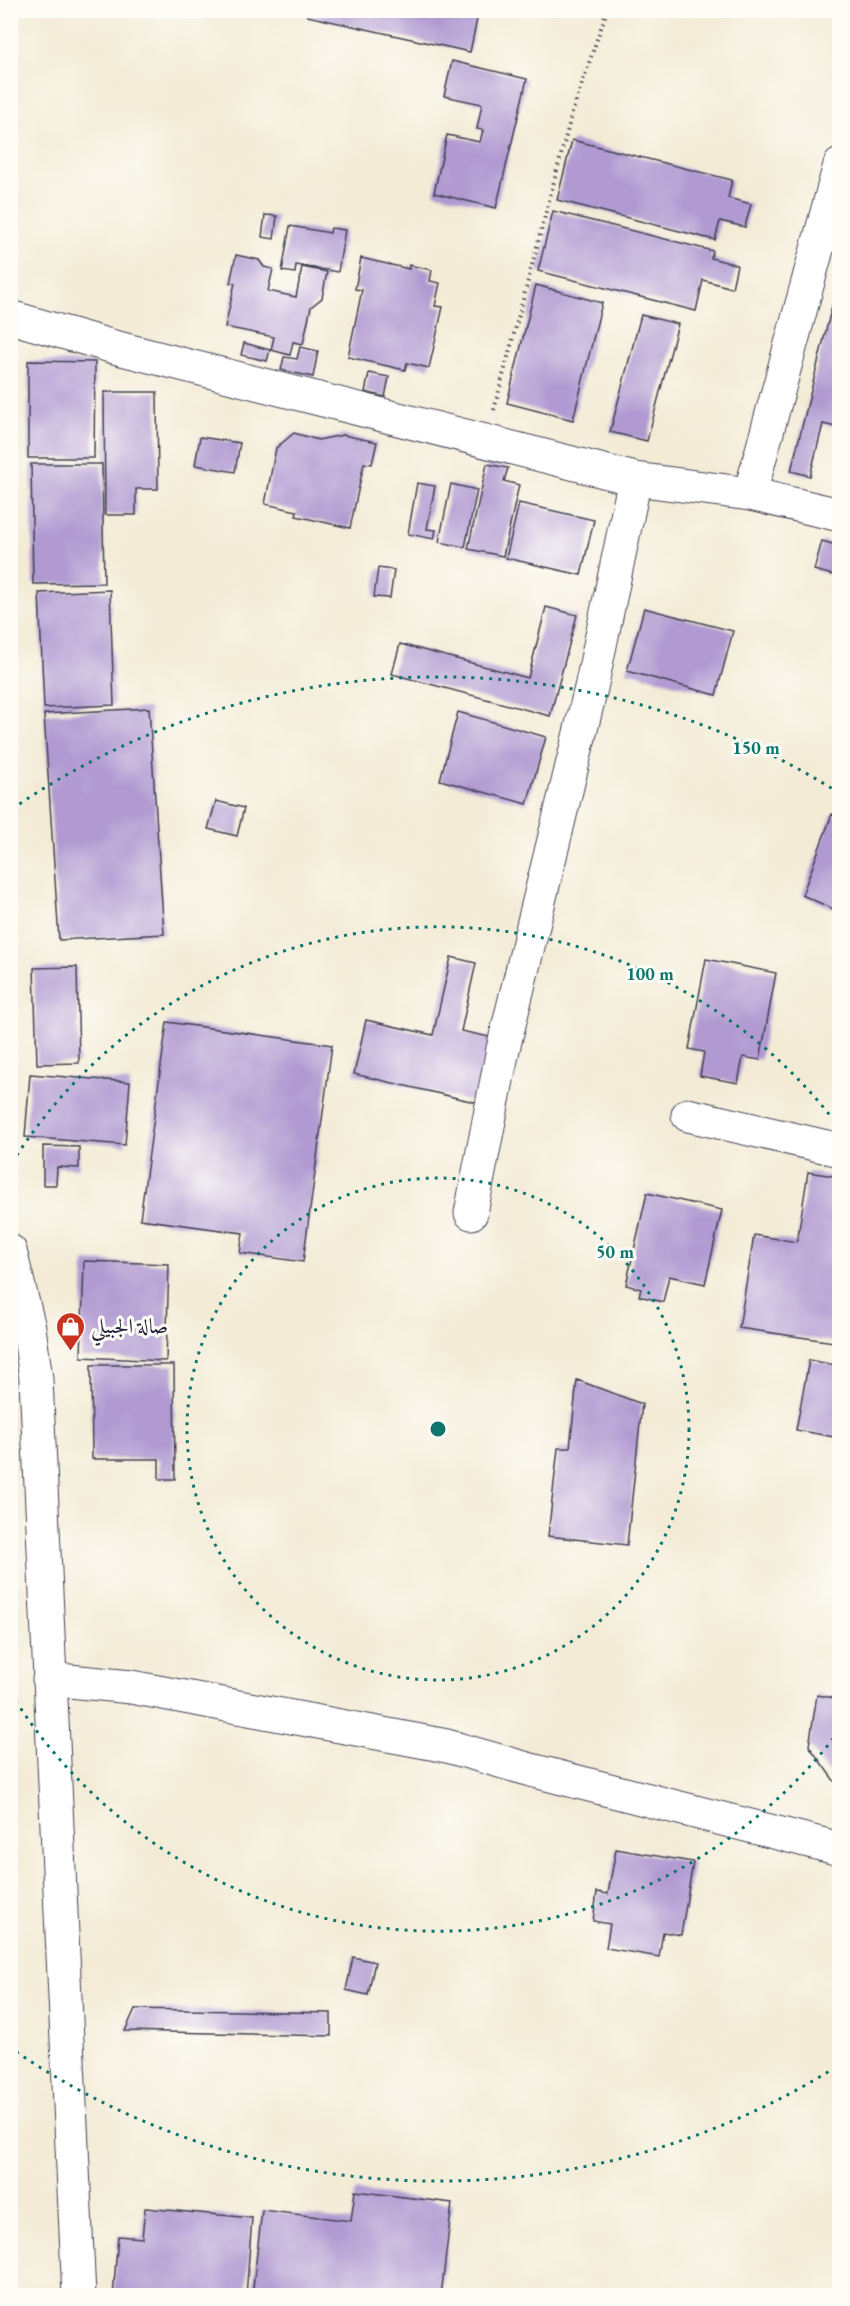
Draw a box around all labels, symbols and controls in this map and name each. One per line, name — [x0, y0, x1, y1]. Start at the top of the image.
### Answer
text: 150 m — [732, 736, 780, 759]
text: 100 m — [626, 962, 674, 985]
text: 50 m — [596, 1240, 634, 1263]
shop icon: صالة الجبيلي — [54, 1310, 86, 1352]
place label: صالة الجبيلي — [91, 1312, 168, 1346]
centre of rings — [428, 1419, 448, 1439]

